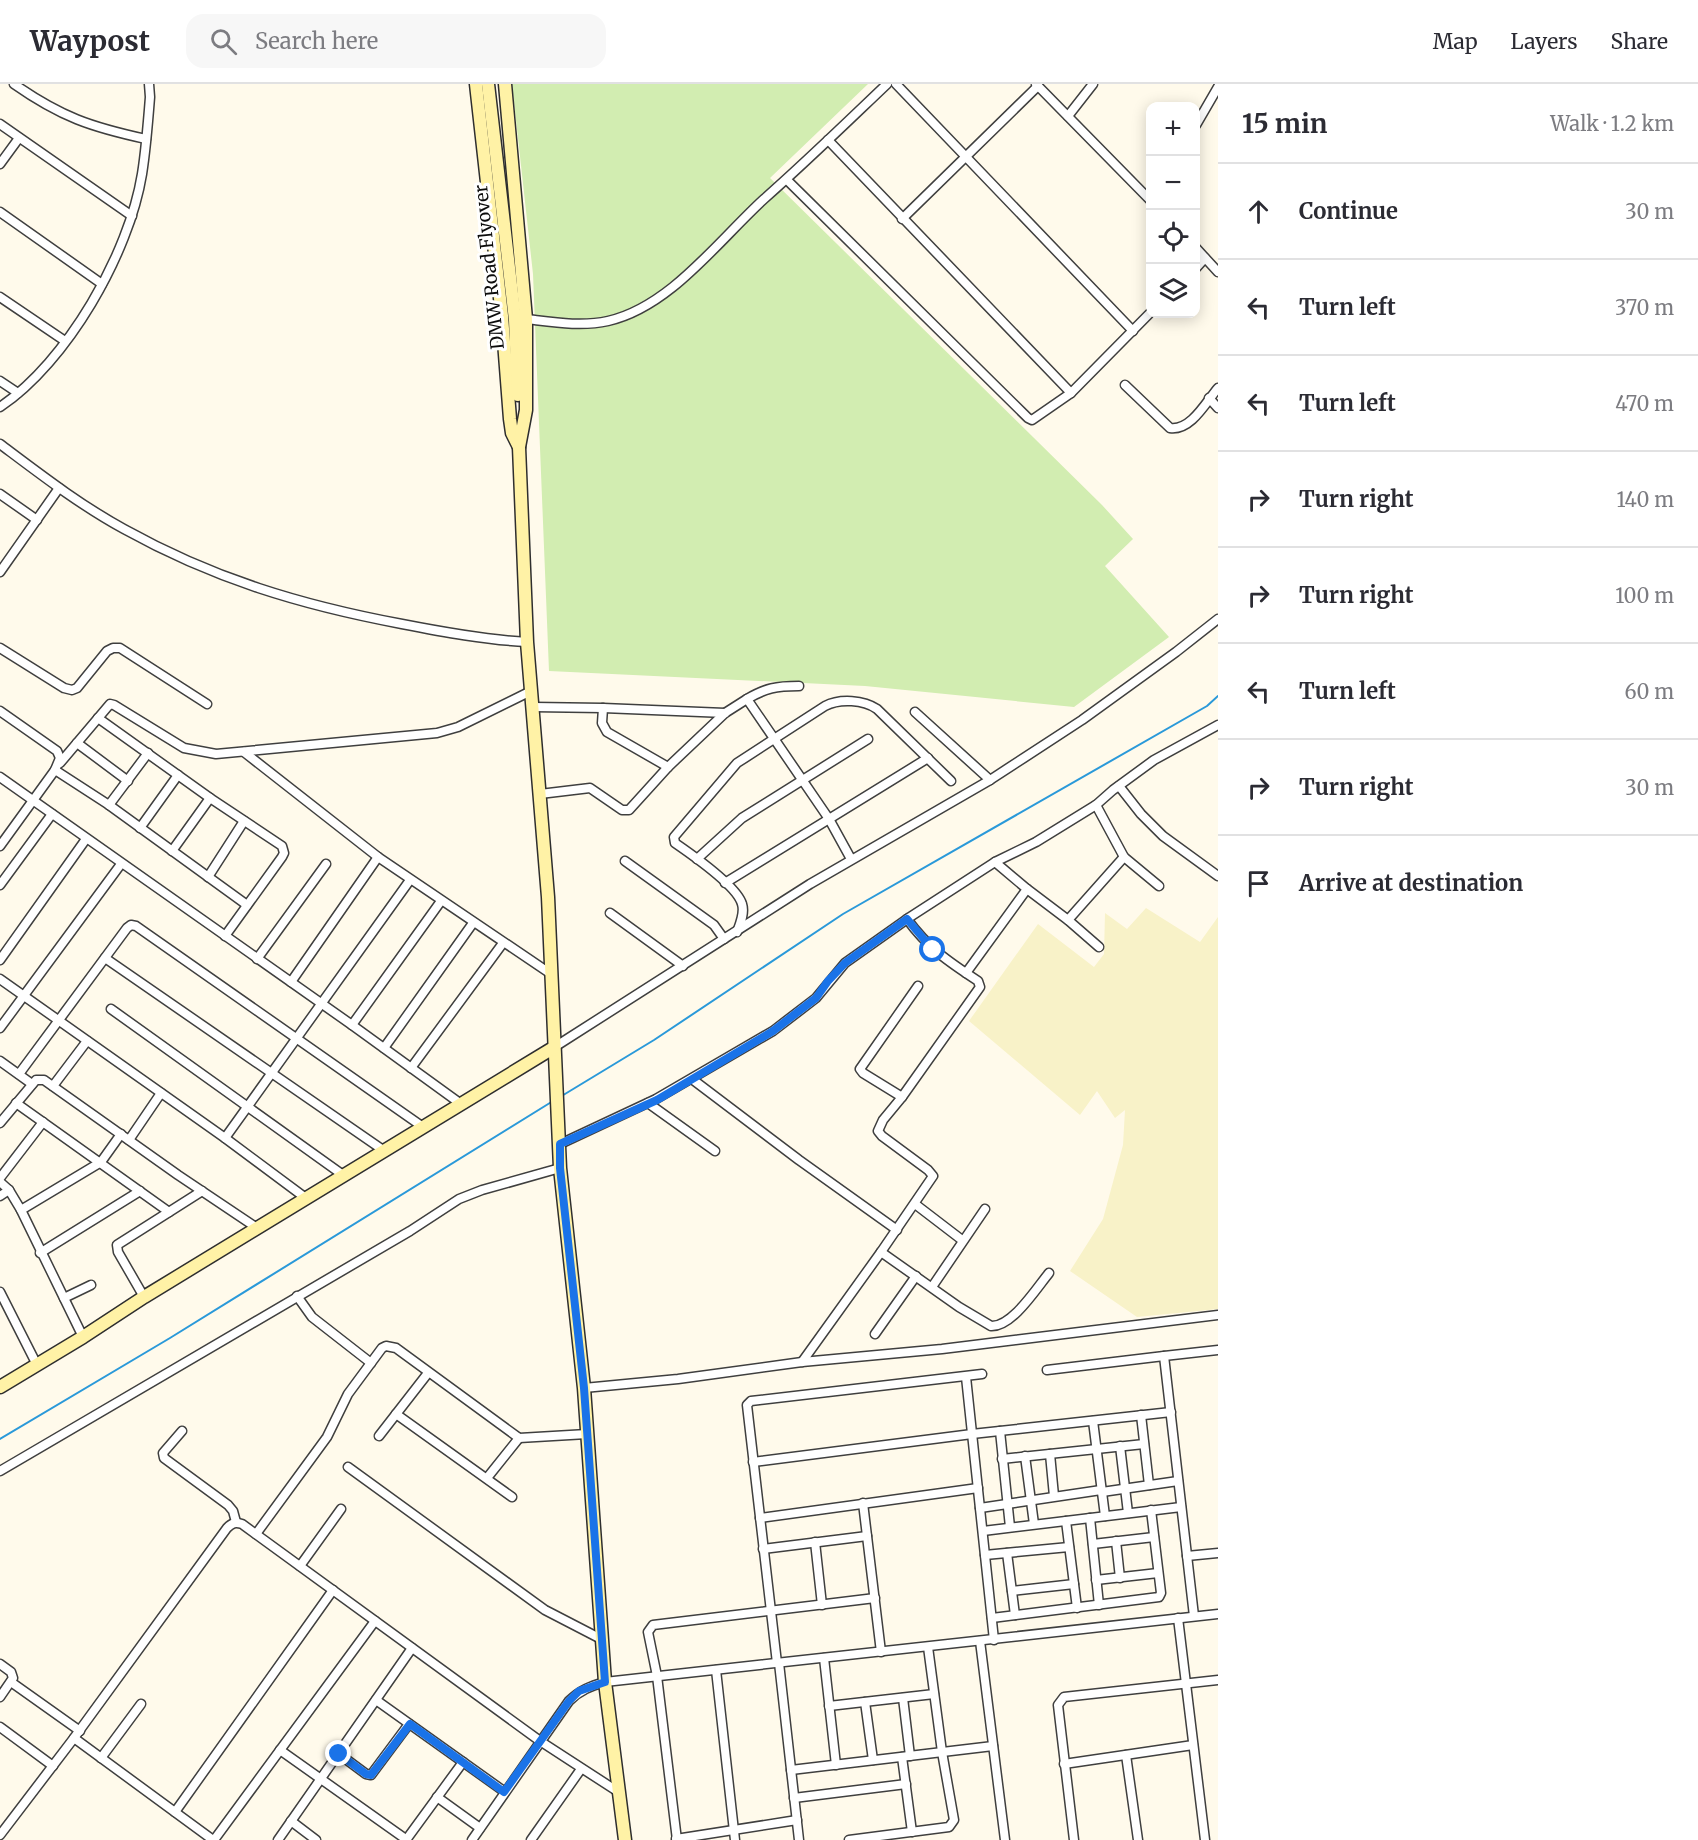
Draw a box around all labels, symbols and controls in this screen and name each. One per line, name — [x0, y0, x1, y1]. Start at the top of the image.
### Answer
search box — [186, 14, 606, 68]
text: Waypost — [30, 23, 150, 59]
icon: search — [207, 25, 240, 58]
text: Search here — [255, 27, 378, 55]
text: Map — [1433, 28, 1478, 55]
text: Layers — [1511, 28, 1578, 55]
text: Share — [1611, 28, 1668, 55]
map controls — [1146, 102, 1200, 318]
button: + — [1146, 102, 1200, 156]
text: 15 min — [1242, 107, 1327, 140]
text: Walk · 1.2 km — [1550, 111, 1674, 136]
button: − — [1146, 156, 1200, 210]
street label: DMW Road Flyover — [469, 183, 509, 351]
icon: ahead — [1242, 195, 1275, 228]
text: Continue — [1299, 197, 1398, 225]
text: 30 m — [1625, 199, 1674, 224]
button: locate — [1146, 210, 1200, 264]
button: layers — [1146, 264, 1200, 318]
icon: left — [1242, 291, 1275, 324]
text: Turn left — [1299, 293, 1396, 321]
text: 370 m — [1615, 295, 1674, 320]
icon: left — [1242, 387, 1275, 420]
text: Turn left — [1299, 389, 1396, 417]
text: 470 m — [1615, 391, 1674, 416]
icon: right — [1242, 483, 1275, 516]
text: Turn right — [1299, 485, 1413, 513]
text: 140 m — [1617, 487, 1674, 512]
icon: right — [1242, 579, 1275, 612]
text: Turn right — [1299, 581, 1413, 609]
text: 100 m — [1615, 583, 1674, 608]
icon: left — [1242, 675, 1275, 708]
text: Turn left — [1299, 677, 1396, 705]
text: 60 m — [1624, 679, 1674, 704]
icon: right — [1242, 771, 1275, 804]
text: Turn right — [1299, 773, 1413, 801]
text: 30 m — [1625, 775, 1674, 800]
icon: arrive — [1242, 867, 1275, 900]
text: Arrive at destination — [1299, 869, 1523, 897]
route start — [919, 936, 945, 962]
route end — [325, 1740, 351, 1766]

